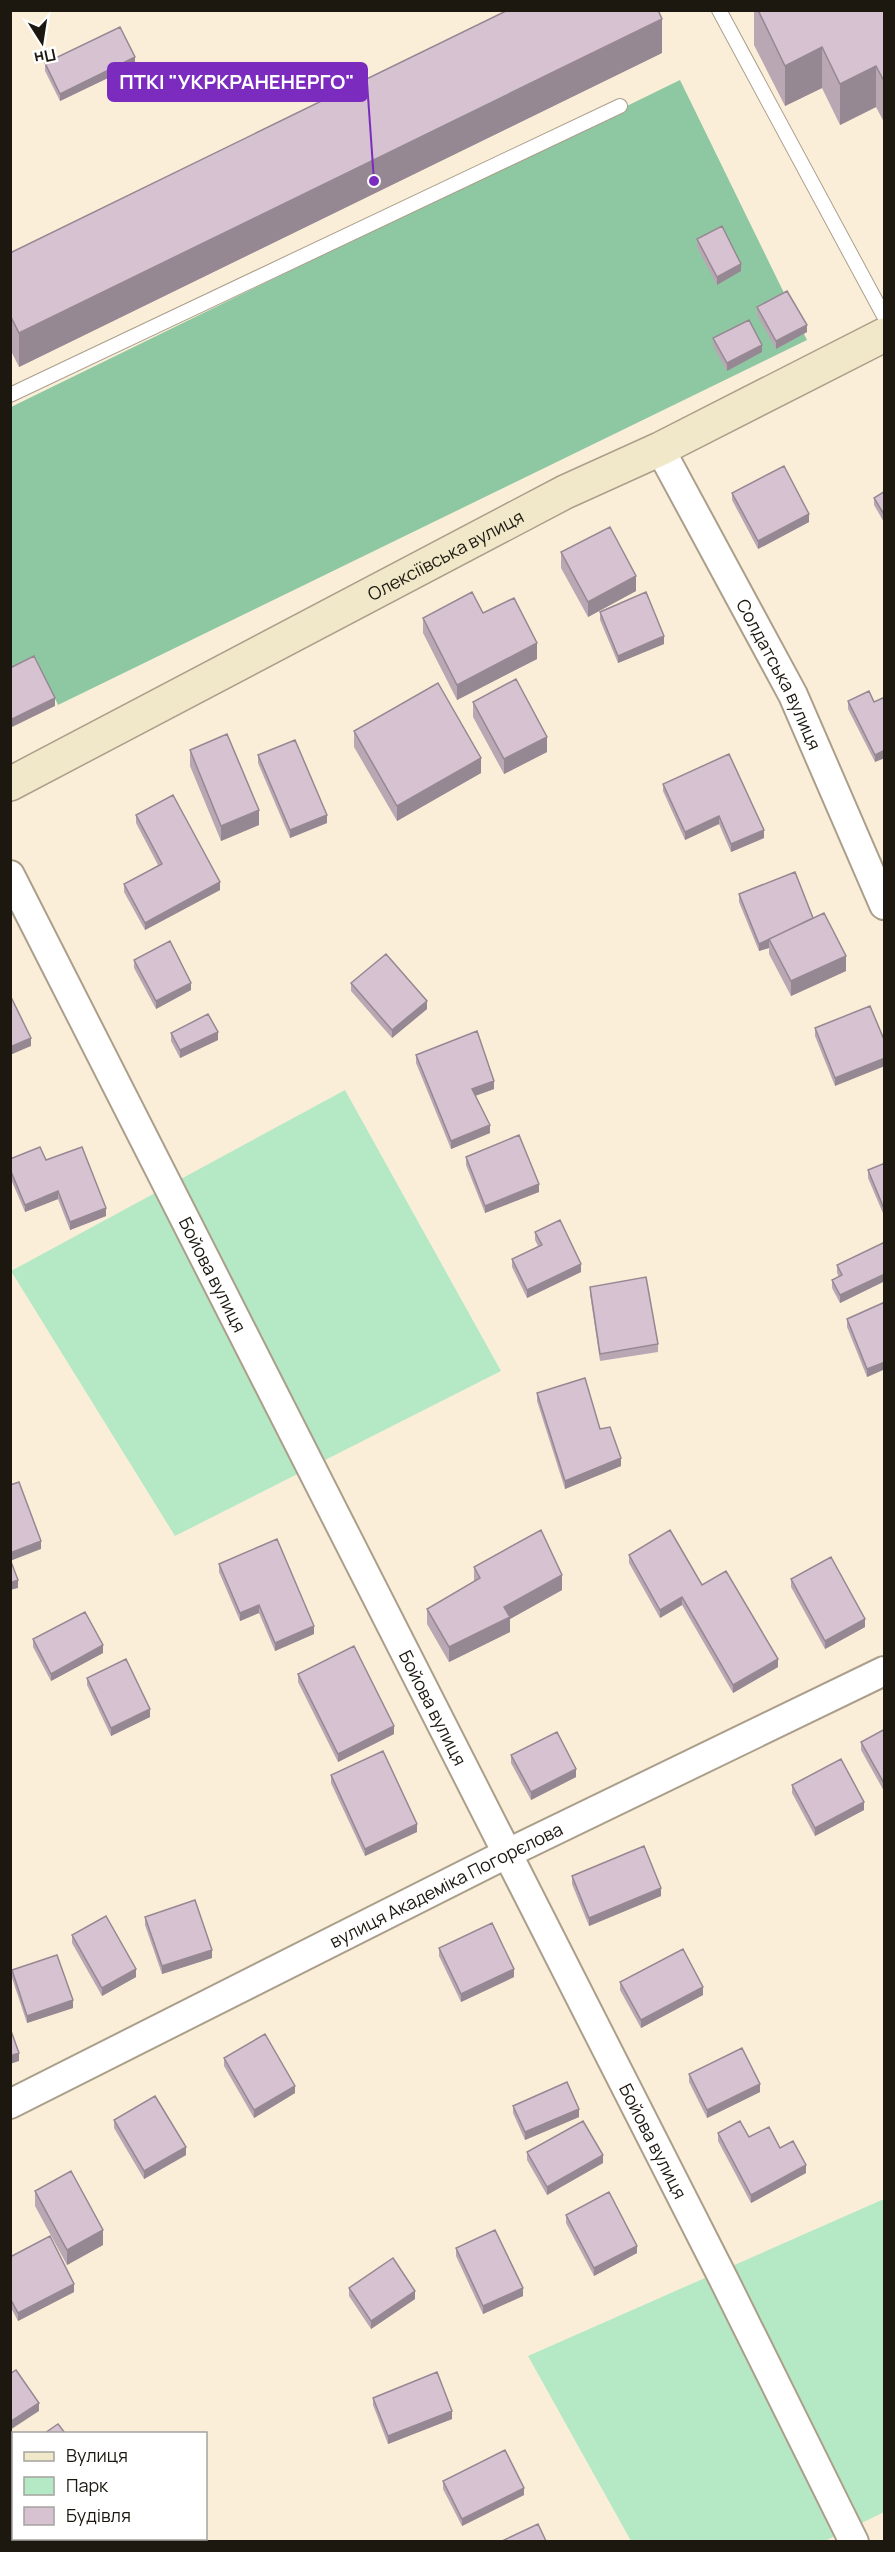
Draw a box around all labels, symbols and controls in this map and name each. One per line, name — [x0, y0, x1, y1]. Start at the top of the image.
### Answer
north arrow — [12, 12, 72, 72]
text: Пн — [32, 44, 58, 70]
callout: ПТКІ "УКРКРАНЕНЕРГО" — [108, 63, 367, 101]
text: ПТКІ "УКРКРАНЕНЕРГО" — [119, 68, 355, 95]
street label: Олексіївська вулиця — [363, 504, 528, 606]
street label: Солдатська вулиця — [731, 594, 827, 753]
street label: Бойова вулиця — [174, 1213, 252, 1336]
street label: Бойова вулиця — [394, 1646, 472, 1769]
street label: вулиця Академіка Погорєлова — [325, 1816, 566, 1953]
street label: Бойова вулиця — [614, 2079, 693, 2203]
legend — [12, 2432, 207, 2540]
text: Вулиця — [66, 2443, 128, 2467]
text: Парк — [66, 2473, 109, 2497]
text: Будівля — [66, 2503, 131, 2527]

